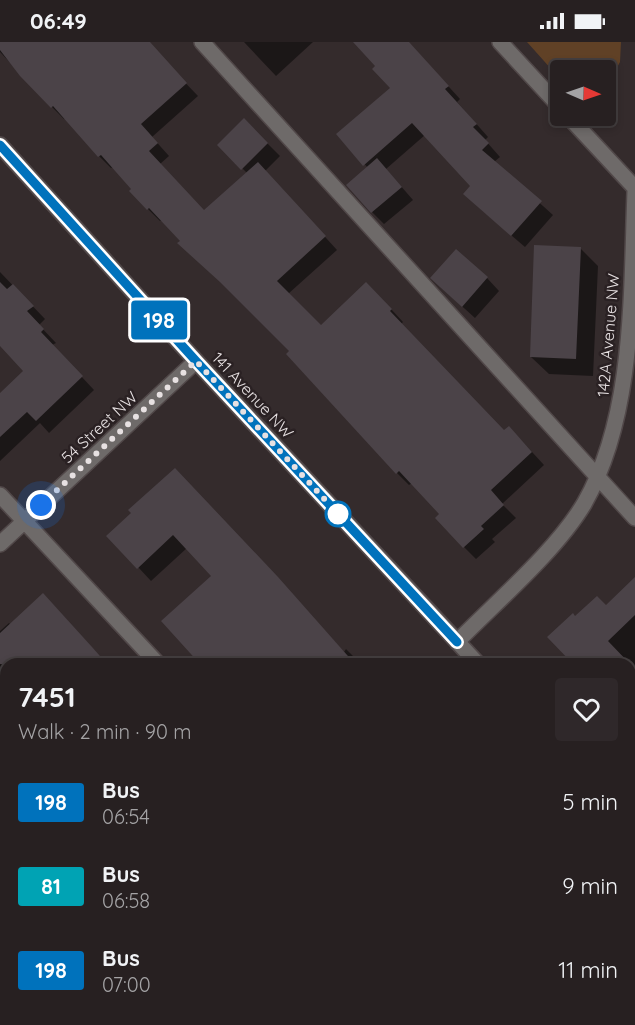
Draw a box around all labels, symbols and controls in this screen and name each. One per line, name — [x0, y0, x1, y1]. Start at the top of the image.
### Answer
text: 06:49 — [30, 7, 87, 35]
north arrow — [550, 60, 616, 126]
map controls — [550, 60, 616, 126]
street label: 142A Avenue NW — [593, 272, 623, 398]
line badge: 198 — [124, 300, 194, 340]
text: 198 — [143, 307, 175, 333]
street label: 141 Avenue NW — [208, 348, 298, 442]
street label: 54 Street NW — [57, 387, 141, 467]
your location — [26, 490, 56, 520]
unlabelled marker — [325, 501, 351, 527]
button: heart — [555, 678, 618, 741]
text: 7451 — [18, 679, 76, 714]
text: Walk · 2 min · 90 m — [18, 719, 192, 744]
text: Bus — [102, 776, 140, 804]
text: 5 min — [563, 788, 618, 816]
text: 198 — [35, 789, 67, 815]
text: 06:54 — [102, 804, 150, 829]
text: Bus — [102, 860, 140, 888]
text: 9 min — [562, 872, 618, 900]
text: 81 — [41, 873, 61, 899]
text: 06:58 — [102, 888, 150, 913]
text: Bus — [102, 944, 140, 972]
text: 11 min — [558, 956, 618, 984]
text: 198 — [35, 957, 67, 983]
text: 07:00 — [102, 972, 151, 997]

